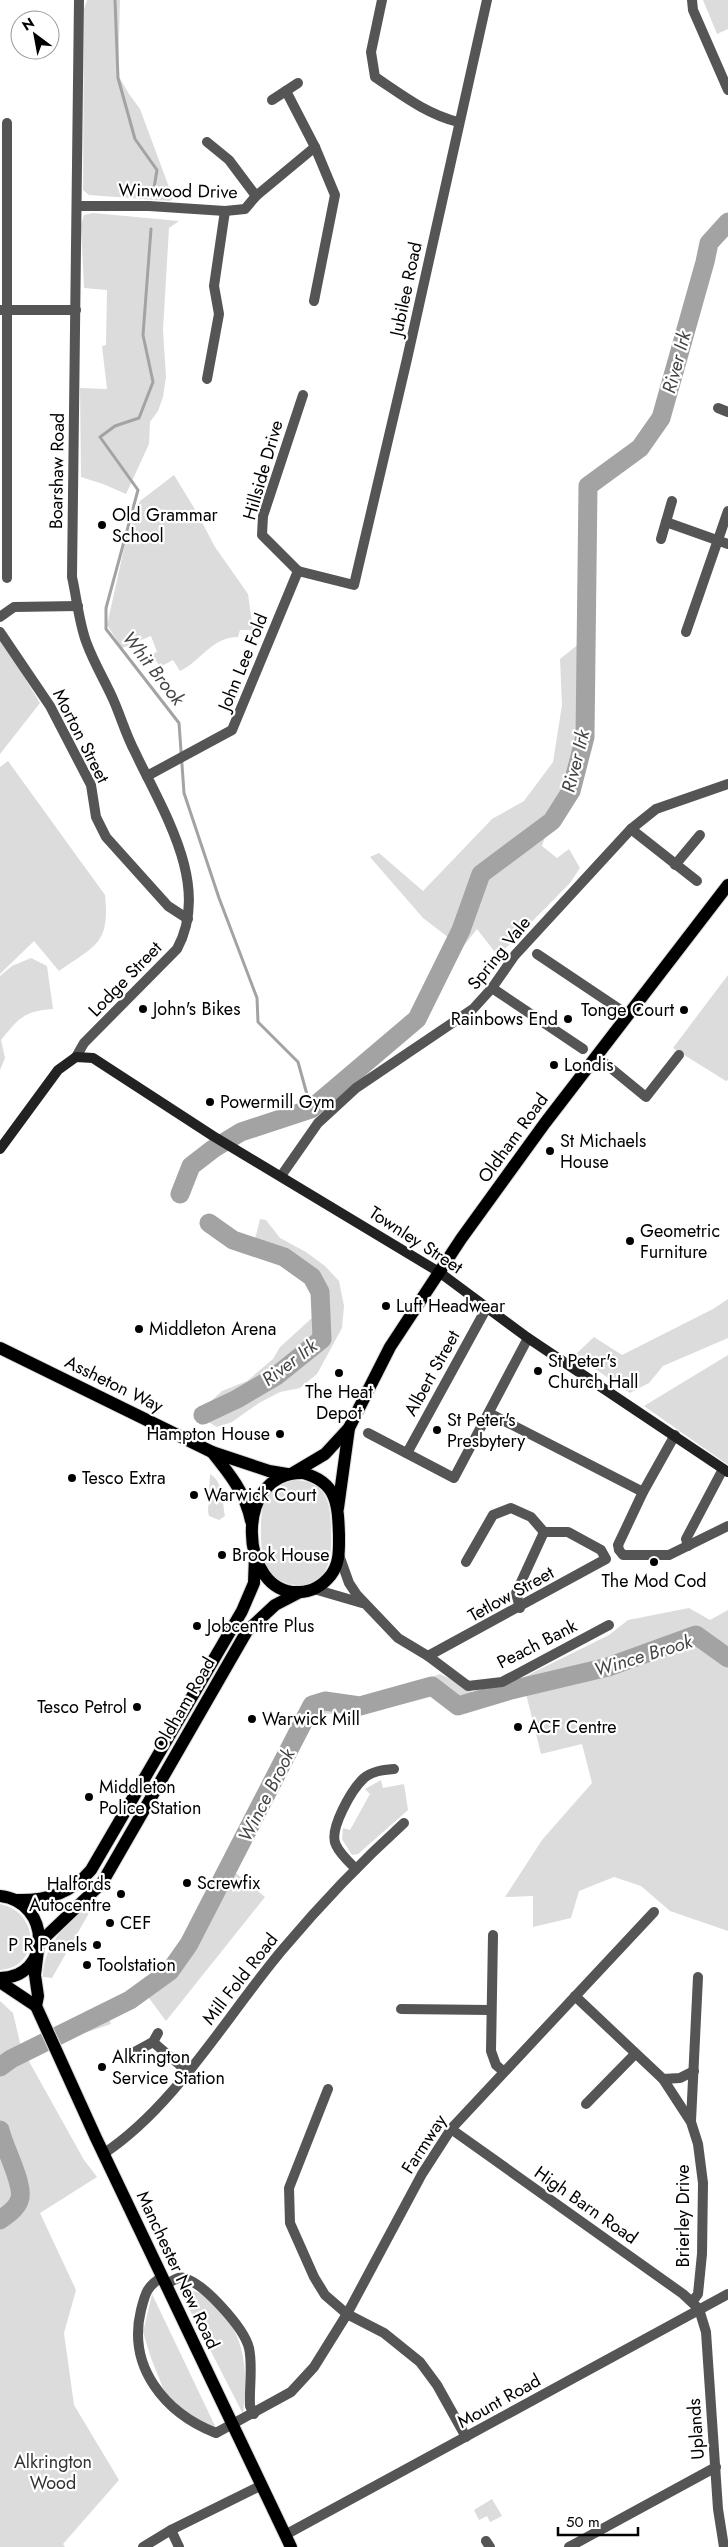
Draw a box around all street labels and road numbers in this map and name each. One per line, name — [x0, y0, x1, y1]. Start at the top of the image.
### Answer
street label: Winwood Drive — [118, 177, 238, 205]
street label: Jubilee Road — [383, 240, 429, 340]
street label: Boarshaw Road — [43, 413, 71, 529]
street label: Hillside Drive — [236, 417, 290, 523]
street label: John Lee Fold — [211, 609, 274, 717]
street label: Morton Street — [46, 684, 116, 788]
street label: Spring Vale — [461, 911, 537, 995]
street label: Lodge Street — [82, 935, 168, 1023]
street label: Oldham Road — [472, 1088, 554, 1188]
street label: Townley Street — [364, 1200, 469, 1280]
street label: Albert Street — [398, 1325, 467, 1421]
street label: Assheton Way — [60, 1349, 168, 1419]
street label: Tetlow Street — [463, 1559, 559, 1628]
street label: Peach Bank — [492, 1613, 582, 1675]
street label: Oldham Road — [146, 1652, 222, 1756]
street label: Mill Fold Road — [196, 1928, 284, 2030]
street label: Farmway — [395, 2109, 453, 2179]
street label: High Barn Road — [529, 2160, 643, 2250]
street label: Brierley Drive — [670, 2165, 696, 2267]
street label: Manchester New Road — [130, 2187, 226, 2353]
street label: Mount Road — [453, 2367, 545, 2435]
street label: Uplands — [681, 2398, 711, 2460]

